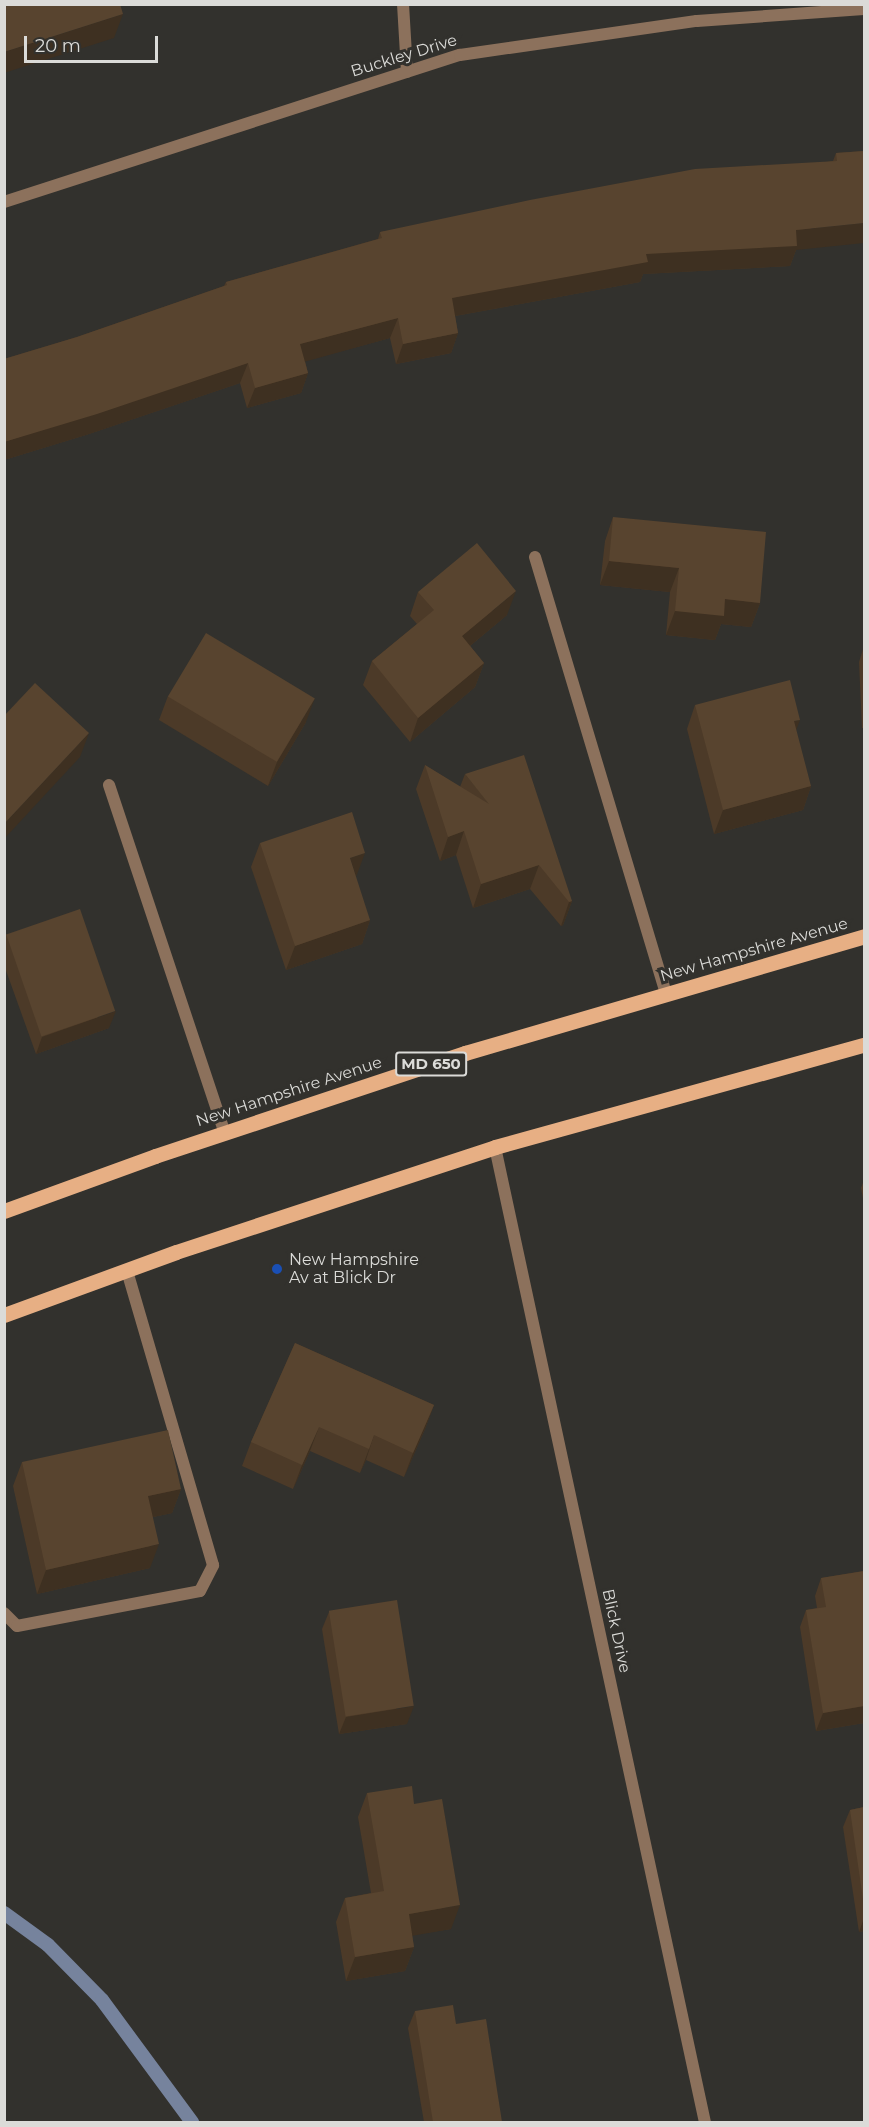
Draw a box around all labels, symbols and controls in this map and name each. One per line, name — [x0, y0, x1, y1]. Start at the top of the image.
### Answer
scale bar — [27, 24, 160, 62]
street label: Buckley Drive — [349, 31, 459, 81]
text: 20 m — [35, 35, 81, 57]
street label: New Hampshire Avenue — [658, 914, 850, 986]
road number: MD 650 — [395, 1052, 467, 1076]
street label: New Hampshire Avenue — [194, 1053, 384, 1131]
place label: New Hampshire Av at Blick Dr — [289, 1250, 419, 1288]
marker: New Hampshire Av at Blick Dr — [270, 1262, 284, 1276]
street label: Blick Drive — [598, 1587, 634, 1675]

